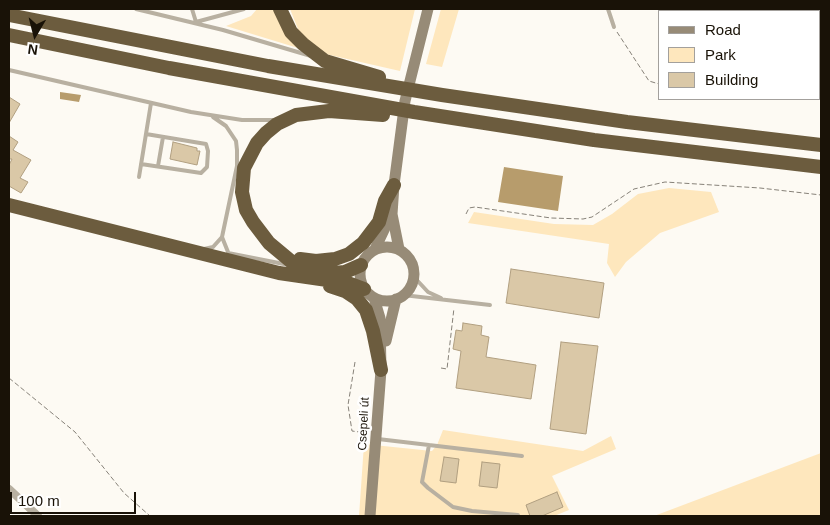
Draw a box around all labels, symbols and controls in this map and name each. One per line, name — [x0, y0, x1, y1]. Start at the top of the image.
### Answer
north arrow — [10, 10, 60, 60]
legend — [658, 10, 820, 100]
text: Road — [705, 21, 741, 38]
text: N — [27, 41, 39, 58]
text: Park — [705, 46, 736, 63]
text: Building — [705, 71, 758, 88]
street label: Csepeli út — [355, 397, 373, 451]
scale bar — [12, 482, 139, 514]
text: 100 m — [18, 492, 60, 509]

